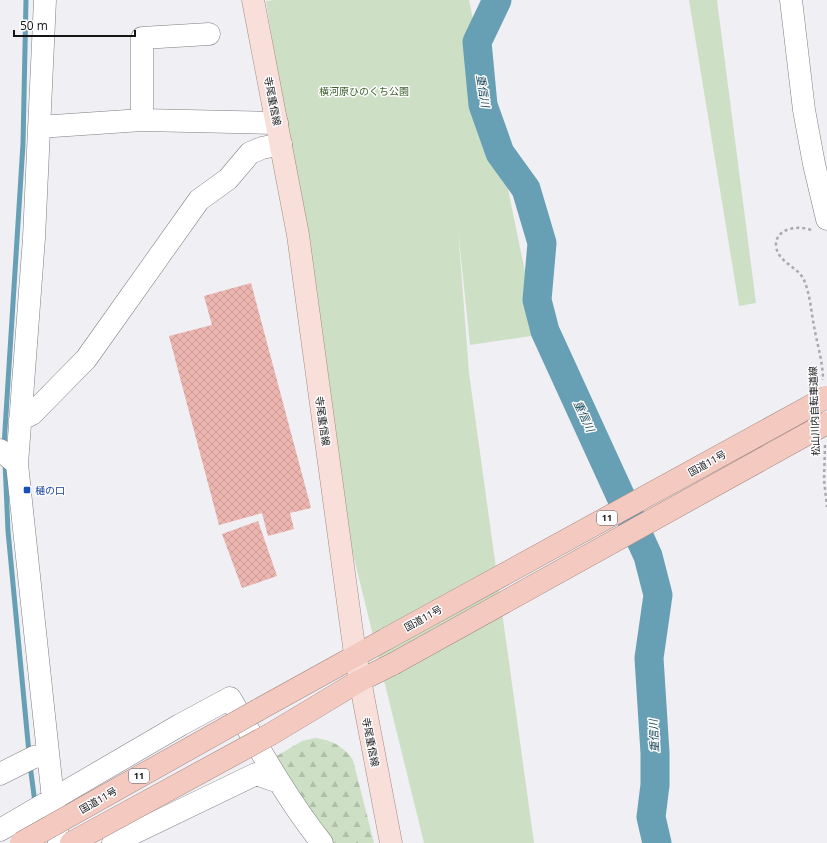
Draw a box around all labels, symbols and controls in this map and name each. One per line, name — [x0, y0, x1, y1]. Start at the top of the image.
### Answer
scale bar — [14, 12, 135, 38]
text: 50 m — [20, 17, 48, 34]
water label: 重信川 — [474, 73, 494, 109]
street label: 寺尾重信線 — [261, 75, 285, 127]
park label: 横河原ひのくち公園 — [319, 84, 409, 98]
street label: 松山川内自転車道線 — [805, 366, 823, 456]
street label: 寺尾重信線 — [313, 395, 333, 447]
water label: 重信川 — [571, 398, 599, 435]
street label: 国道11号 — [685, 447, 729, 479]
place label: 樋の口 — [35, 483, 65, 497]
marker: 樋の口 — [22, 485, 32, 495]
road number: 11 — [597, 511, 617, 525]
street label: 国道11号 — [401, 602, 445, 634]
street label: 寺尾重信線 — [359, 716, 383, 768]
water label: 重信川 — [645, 718, 662, 753]
road number: 11 — [129, 769, 149, 783]
street label: 国道11号 — [77, 784, 119, 816]

